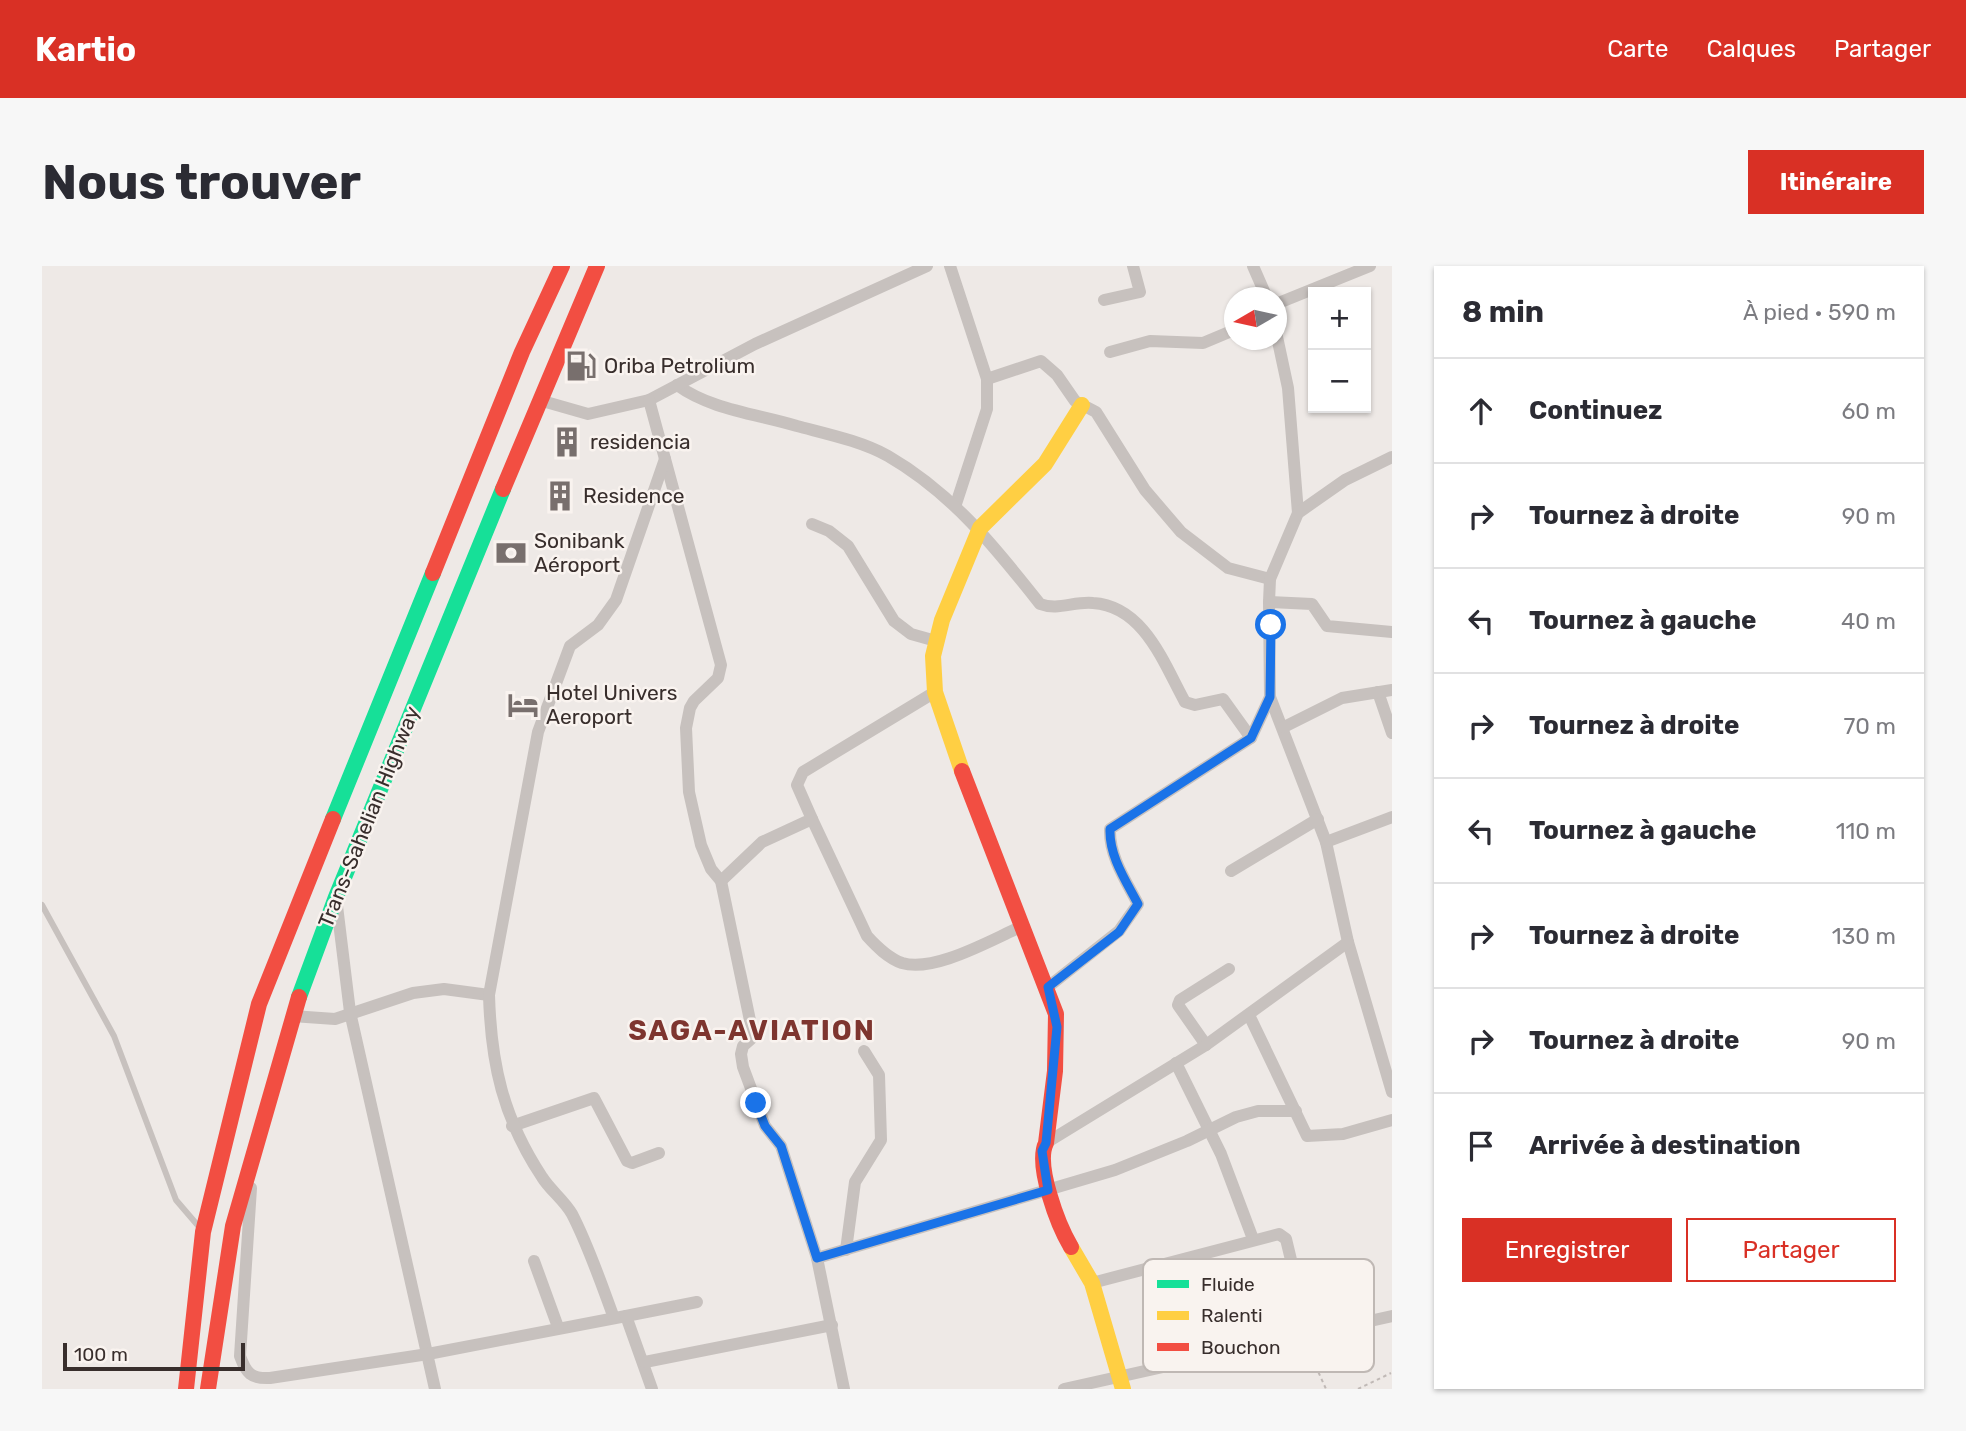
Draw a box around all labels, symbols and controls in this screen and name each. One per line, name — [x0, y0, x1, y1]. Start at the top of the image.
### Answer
text: Kartio — [35, 30, 136, 69]
text: Carte — [1607, 35, 1668, 63]
text: Calques — [1706, 35, 1796, 63]
text: Partager — [1834, 35, 1931, 63]
button: Itinéraire — [1748, 150, 1924, 214]
text: Nous trouver — [42, 153, 361, 211]
north arrow — [1224, 287, 1287, 350]
map controls — [1308, 287, 1371, 413]
button: + — [1308, 287, 1371, 350]
text: 8 min — [1462, 294, 1544, 330]
text: À pied · 590 m — [1743, 298, 1896, 326]
fuel station icon: Oriba Petrolium — [564, 349, 598, 383]
button: − — [1308, 350, 1371, 413]
place label: Oriba Petrolium — [604, 353, 755, 378]
icon: ahead — [1462, 392, 1500, 430]
text: Continuez — [1529, 395, 1662, 426]
text: 60 m — [1841, 397, 1896, 425]
building icon: residencia — [550, 425, 584, 459]
place label: residencia — [590, 429, 691, 454]
building icon: Residence — [543, 479, 577, 513]
place label: Residence — [583, 483, 685, 508]
icon: right — [1462, 497, 1500, 535]
text: Tournez à droite — [1529, 500, 1739, 531]
text: 90 m — [1842, 502, 1896, 530]
place label: Sonibank Aéroport — [534, 528, 625, 577]
bank icon: Sonibank Aéroport — [494, 536, 528, 570]
icon: left — [1462, 602, 1500, 640]
text: Tournez à gauche — [1529, 605, 1757, 636]
text: 40 m — [1841, 607, 1896, 635]
route start — [1255, 609, 1286, 640]
place label: Hotel Univers Aeroport — [546, 680, 677, 729]
hotel icon: Hotel Univers Aeroport — [506, 688, 540, 722]
street label: Trans-Sahelian Highway — [313, 702, 425, 931]
icon: right — [1462, 707, 1500, 745]
text: Tournez à droite — [1529, 710, 1739, 741]
text: 70 m — [1844, 712, 1896, 740]
icon: left — [1462, 812, 1500, 850]
text: Tournez à gauche — [1529, 815, 1757, 846]
text: 110 m — [1836, 817, 1896, 845]
icon: right — [1462, 917, 1500, 955]
text: Tournez à droite — [1529, 920, 1739, 951]
text: 130 m — [1832, 922, 1896, 950]
district label: SAGA-AVIATION — [628, 1014, 876, 1047]
icon: right — [1462, 1022, 1500, 1060]
text: Tournez à droite — [1529, 1025, 1739, 1056]
text: 90 m — [1842, 1027, 1896, 1055]
route end — [740, 1087, 771, 1118]
icon: arrive — [1462, 1127, 1500, 1165]
text: Arrivée à destination — [1529, 1130, 1801, 1161]
button: Enregistrer — [1462, 1218, 1672, 1282]
button: Partager — [1686, 1218, 1896, 1282]
legend — [1143, 1259, 1374, 1372]
text: Fluide — [1201, 1273, 1255, 1296]
text: Ralenti — [1201, 1304, 1263, 1327]
text: Bouchon — [1201, 1336, 1281, 1359]
scale bar — [63, 1340, 245, 1372]
text: 100 m — [74, 1343, 128, 1366]

